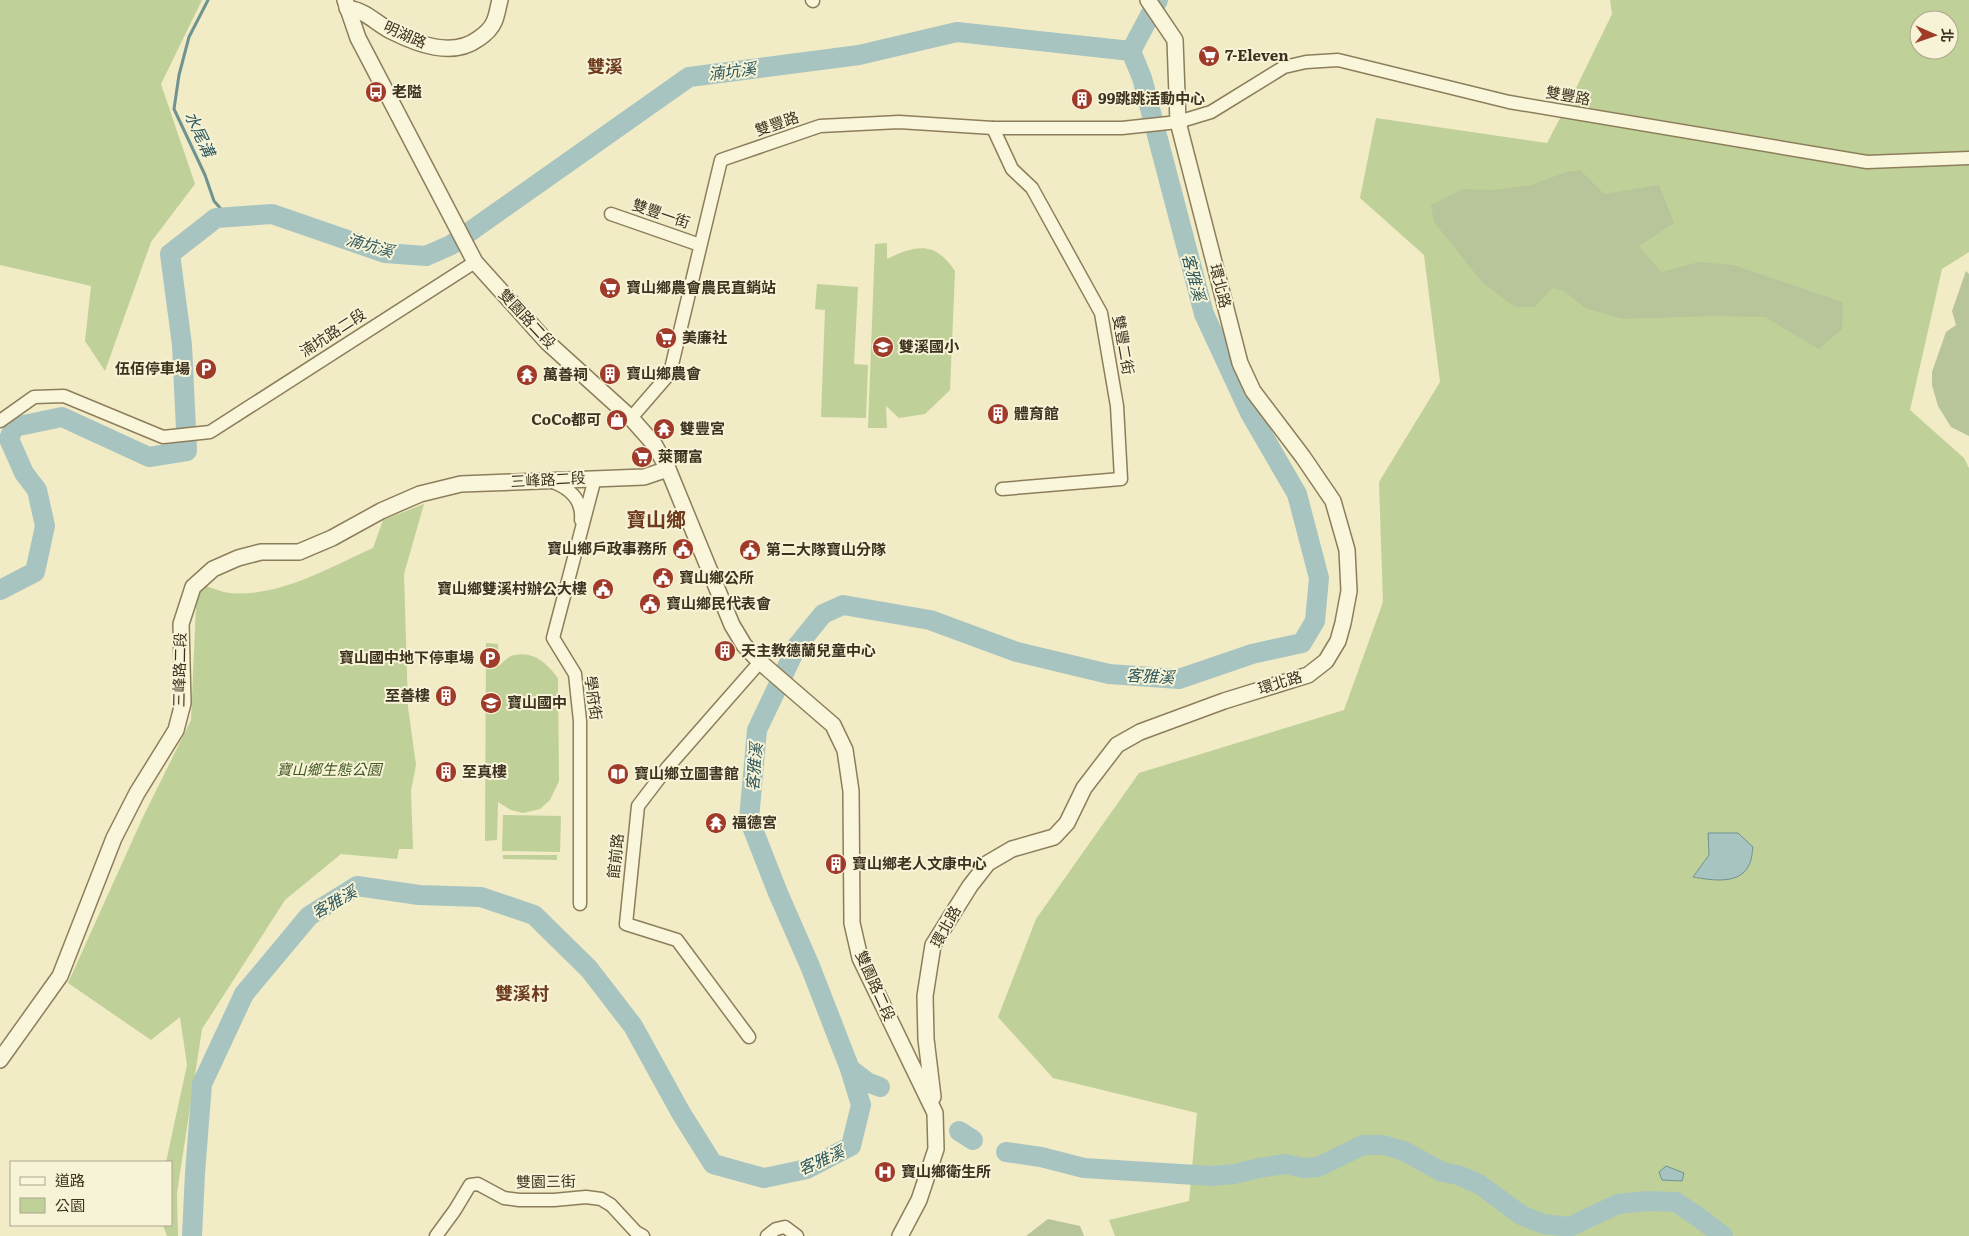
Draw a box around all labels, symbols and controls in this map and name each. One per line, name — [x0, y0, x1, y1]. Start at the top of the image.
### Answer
north arrow — [1909, 10, 1959, 60]
street label: 明湖路 — [380, 14, 431, 53]
text: 北 — [1938, 28, 1958, 43]
place label: 7-Eleven — [1225, 43, 1289, 66]
supermarket icon: 7-Eleven — [1197, 44, 1221, 68]
district label: 雙溪 — [587, 52, 623, 79]
water label: 湳坑溪 — [707, 55, 759, 85]
place label: 老隘 — [392, 79, 422, 102]
street label: 雙豐路 — [1544, 79, 1592, 110]
bus stop icon: 老隘 — [364, 80, 388, 104]
place label: 99跳跳活動中心 — [1098, 86, 1205, 109]
building icon: 99跳跳活動中心 — [1070, 87, 1094, 111]
street label: 雙豐路 — [751, 104, 802, 141]
water label: 水尾溝 — [180, 107, 223, 162]
street label: 雙豐一街 — [629, 192, 694, 233]
water label: 湳坑溪 — [344, 226, 399, 263]
water label: 客雅溪 — [1177, 250, 1213, 305]
street label: 環北路 — [1205, 261, 1238, 310]
place label: 寶山鄉農會農民直銷站 — [626, 275, 776, 298]
supermarket icon: 寶山鄉農會農民直銷站 — [598, 276, 622, 300]
street label: 雙園路二段 — [494, 283, 562, 353]
street label: 湳坑路二段 — [294, 302, 370, 362]
street label: 雙豐二街 — [1108, 313, 1141, 376]
place label: 美廉社 — [682, 325, 727, 348]
supermarket icon: 美廉社 — [654, 326, 678, 350]
place label: 雙溪國小 — [899, 334, 960, 357]
school or university icon: 雙溪國小 — [871, 335, 895, 359]
place label: 伍佰停車場 — [115, 356, 190, 379]
parking icon: 伍佰停車場 — [194, 357, 218, 381]
place label: 寶山鄉農會 — [626, 361, 701, 384]
place label: 萬善祠 — [543, 362, 588, 385]
building icon: 寶山鄉農會 — [598, 362, 622, 386]
temple icon: 萬善祠 — [515, 363, 539, 387]
place label: 體育館 — [1014, 401, 1059, 424]
building icon: 體育館 — [986, 402, 1010, 426]
place label: CoCo都可 — [531, 407, 601, 430]
shop icon: CoCo都可 — [605, 408, 629, 432]
place label: 雙豐宮 — [680, 416, 725, 439]
temple icon: 雙豐宮 — [652, 417, 676, 441]
place label: 萊爾富 — [658, 444, 703, 467]
supermarket icon: 萊爾富 — [630, 445, 654, 469]
street label: 三峰路二段 — [510, 465, 586, 492]
district label: 寶山鄉 — [626, 503, 686, 533]
place label: 寶山鄉戶政事務所 — [547, 536, 667, 559]
public building icon: 寶山鄉戶政事務所 — [671, 537, 695, 561]
place label: 第二大隊寶山分隊 — [766, 537, 886, 560]
public building icon: 第二大隊寶山分隊 — [738, 538, 762, 562]
place label: 寶山鄉公所 — [679, 565, 754, 588]
public building icon: 寶山鄉公所 — [651, 566, 675, 590]
place label: 寶山鄉雙溪村辦公大樓 — [437, 576, 587, 599]
public building icon: 寶山鄉雙溪村辦公大樓 — [591, 577, 615, 601]
place label: 寶山鄉民代表會 — [666, 591, 771, 614]
public building icon: 寶山鄉民代表會 — [638, 592, 662, 616]
street label: 三峰路二段 — [166, 632, 191, 708]
place label: 天主教德蘭兒童中心 — [741, 638, 876, 661]
building icon: 天主教德蘭兒童中心 — [713, 639, 737, 663]
place label: 寶山國中地下停車場 — [339, 645, 474, 668]
parking icon: 寶山國中地下停車場 — [478, 646, 502, 670]
water label: 客雅溪 — [1125, 662, 1177, 688]
street label: 環北路 — [1255, 664, 1304, 699]
street label: 學府街 — [580, 674, 609, 722]
place label: 至善樓 — [385, 683, 430, 706]
building icon: 至善樓 — [434, 684, 458, 708]
place label: 寶山國中 — [507, 690, 567, 713]
school or university icon: 寶山國中 — [479, 691, 503, 715]
water label: 客雅溪 — [739, 740, 767, 792]
park label: 寶山鄉生態公園 — [276, 757, 383, 780]
place label: 至真樓 — [462, 759, 507, 782]
building icon: 至真樓 — [434, 760, 458, 784]
place label: 寶山鄉立圖書館 — [634, 761, 739, 784]
library icon: 寶山鄉立圖書館 — [606, 762, 630, 786]
place label: 福德宮 — [732, 810, 777, 833]
temple icon: 福德宮 — [704, 811, 728, 835]
street label: 館前路 — [601, 832, 628, 879]
place label: 寶山鄉老人文康中心 — [852, 851, 987, 874]
building icon: 寶山鄉老人文康中心 — [824, 852, 848, 876]
water label: 客雅溪 — [307, 878, 362, 923]
street label: 環北路 — [924, 901, 966, 952]
street label: 雙園路二段 — [851, 946, 902, 1024]
district label: 雙溪村 — [495, 979, 549, 1006]
water label: 客雅溪 — [794, 1138, 849, 1180]
place label: 寶山鄉衛生所 — [901, 1159, 991, 1182]
hospital icon: 寶山鄉衛生所 — [873, 1160, 897, 1184]
legend — [10, 1161, 172, 1226]
text: 道路 — [55, 1168, 85, 1191]
street label: 雙園三街 — [516, 1168, 576, 1193]
text: 公園 — [55, 1193, 85, 1216]

